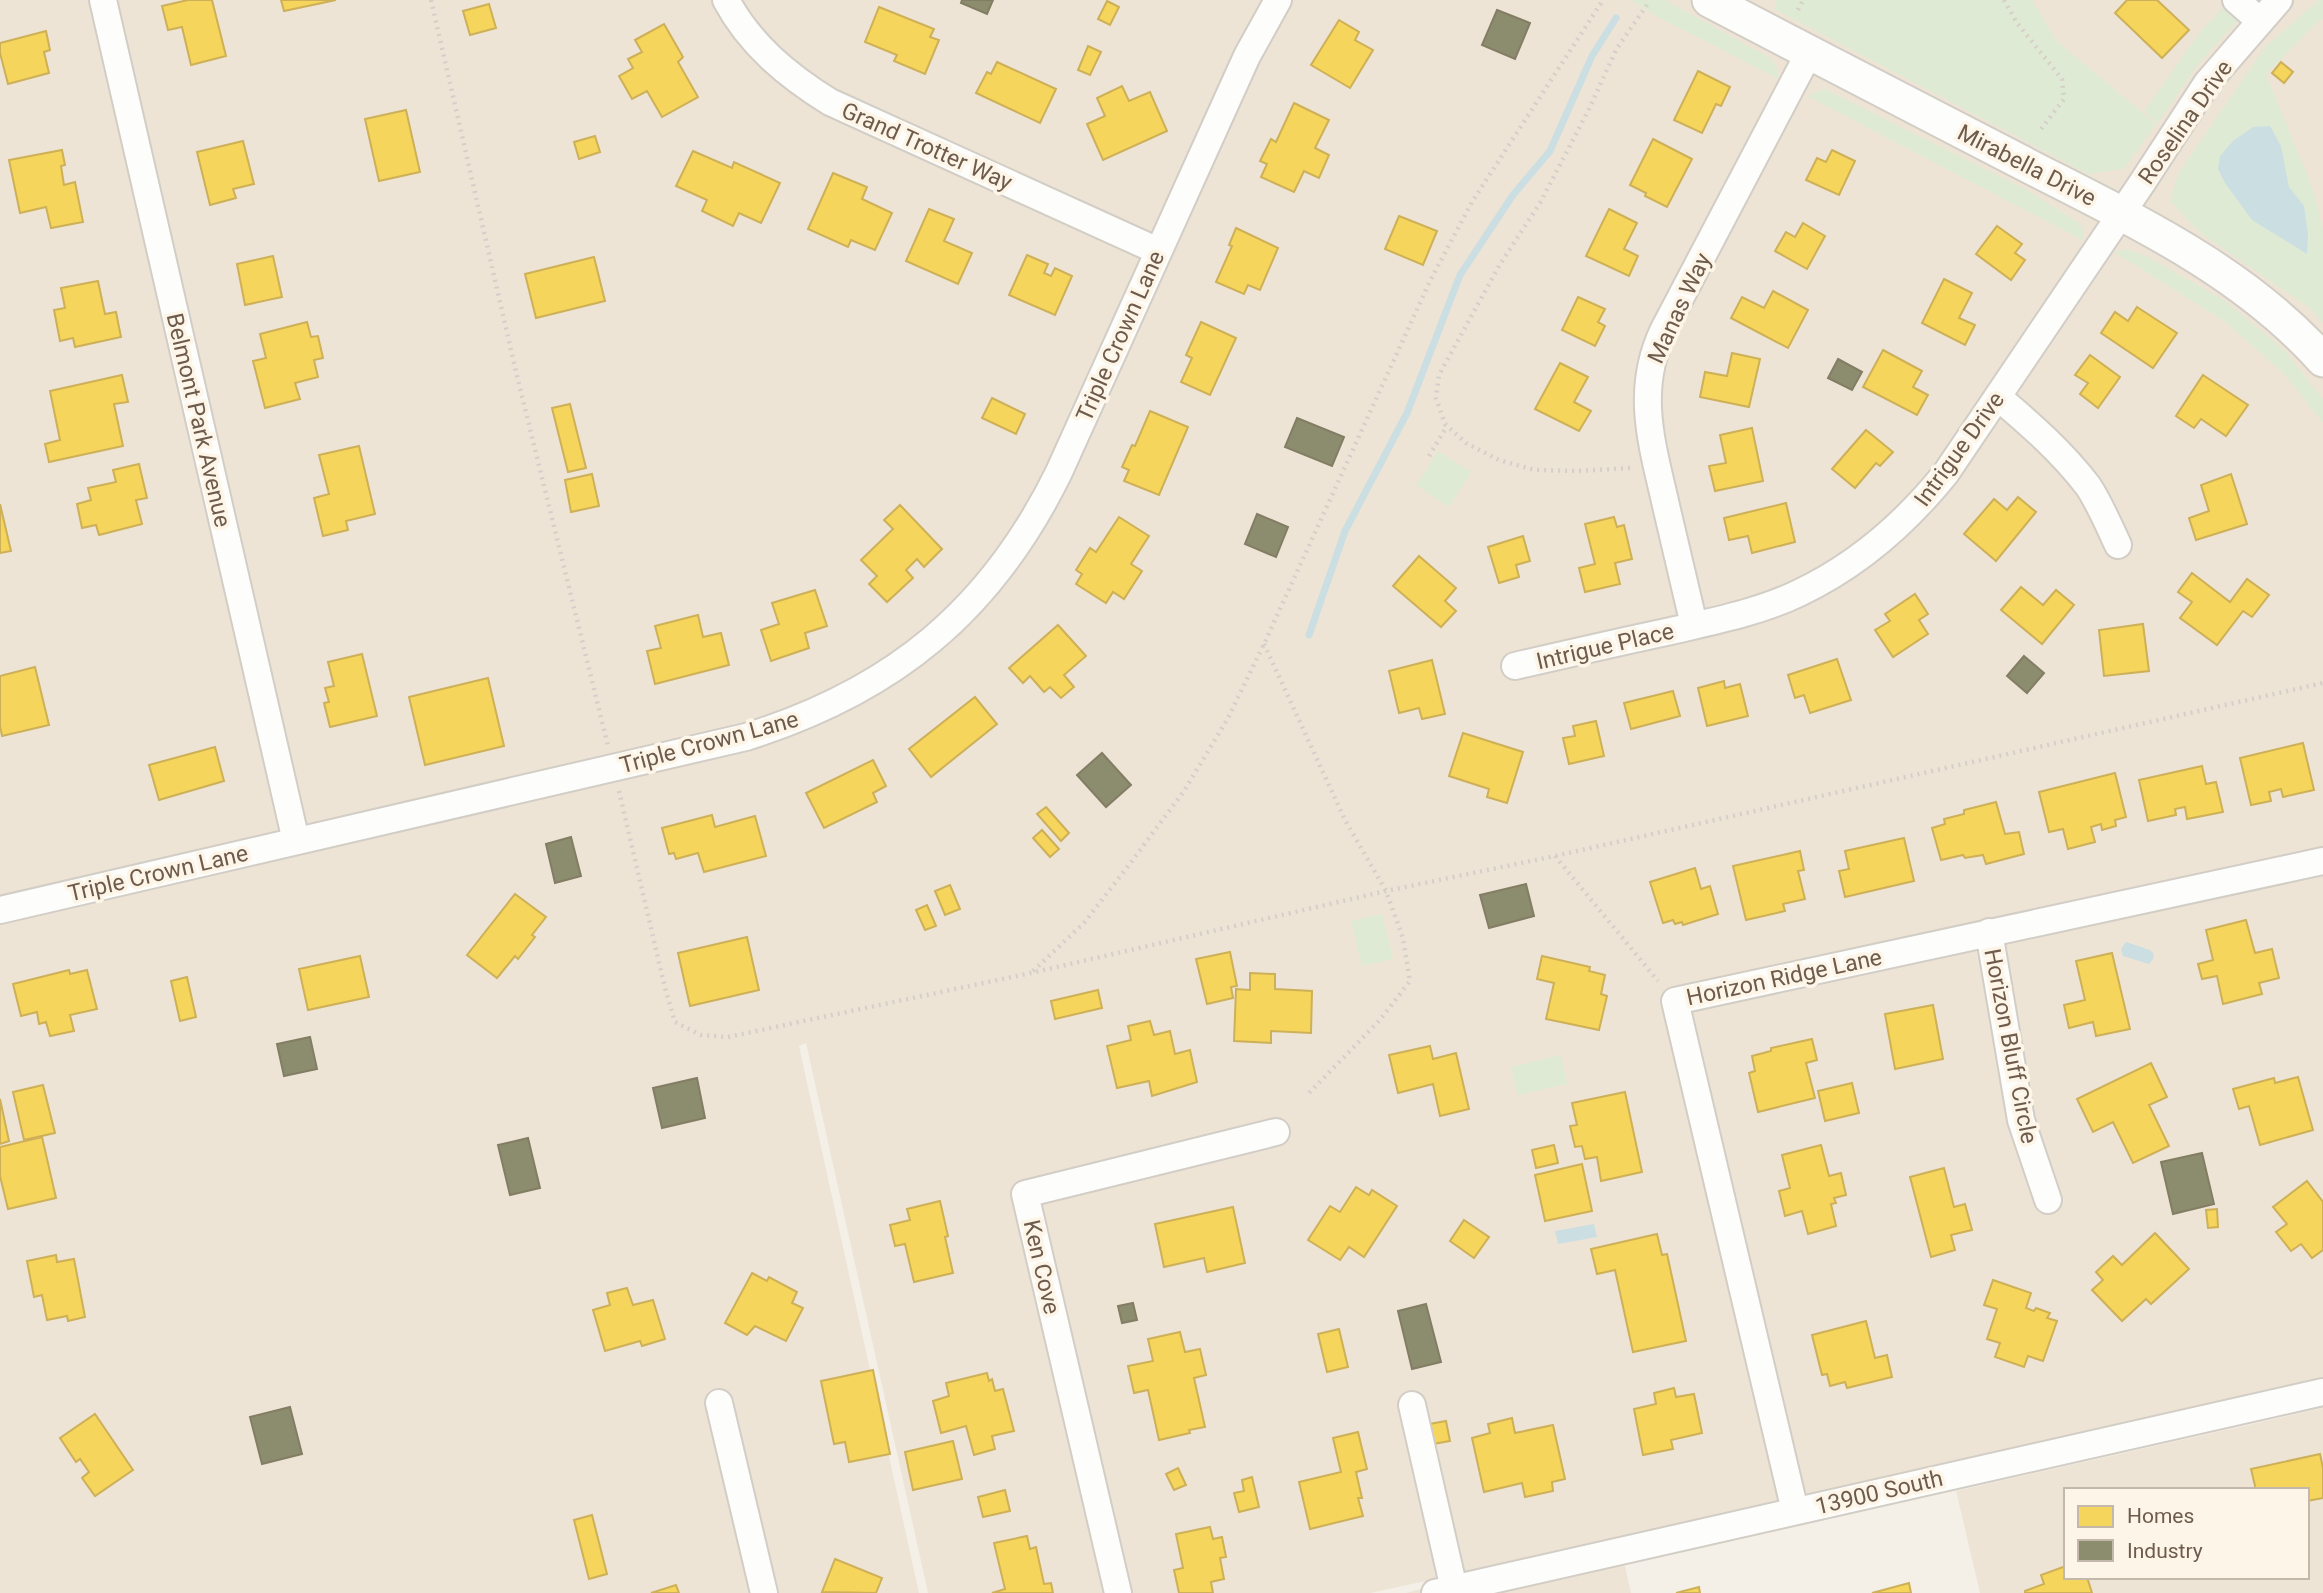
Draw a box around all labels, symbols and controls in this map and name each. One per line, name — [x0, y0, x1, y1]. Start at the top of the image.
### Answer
street label: Roselina Drive — [2133, 55, 2238, 189]
street label: Grand Trotter Way — [837, 97, 1016, 196]
street label: Mirabella Drive — [1953, 119, 2100, 212]
street label: Triple Crown Lane — [1071, 247, 1170, 426]
street label: Manas Way — [1642, 249, 1717, 368]
street label: Belmont Park Avenue — [161, 311, 236, 530]
street label: Intrigue Drive — [1909, 387, 2010, 512]
street label: Intrigue Place — [1534, 618, 1676, 675]
street label: Triple Crown Lane — [617, 706, 801, 779]
street label: Triple Crown Lane — [66, 840, 251, 907]
street label: Horizon Ridge Lane — [1684, 944, 1884, 1011]
street label: Horizon Bluff Circle — [1978, 946, 2043, 1146]
street label: Ken Cove — [1018, 1217, 1065, 1317]
street label: 13900 South — [1813, 1465, 1945, 1520]
legend — [2064, 1488, 2309, 1579]
text: Homes — [2127, 1504, 2194, 1528]
text: Industry — [2127, 1539, 2203, 1563]

